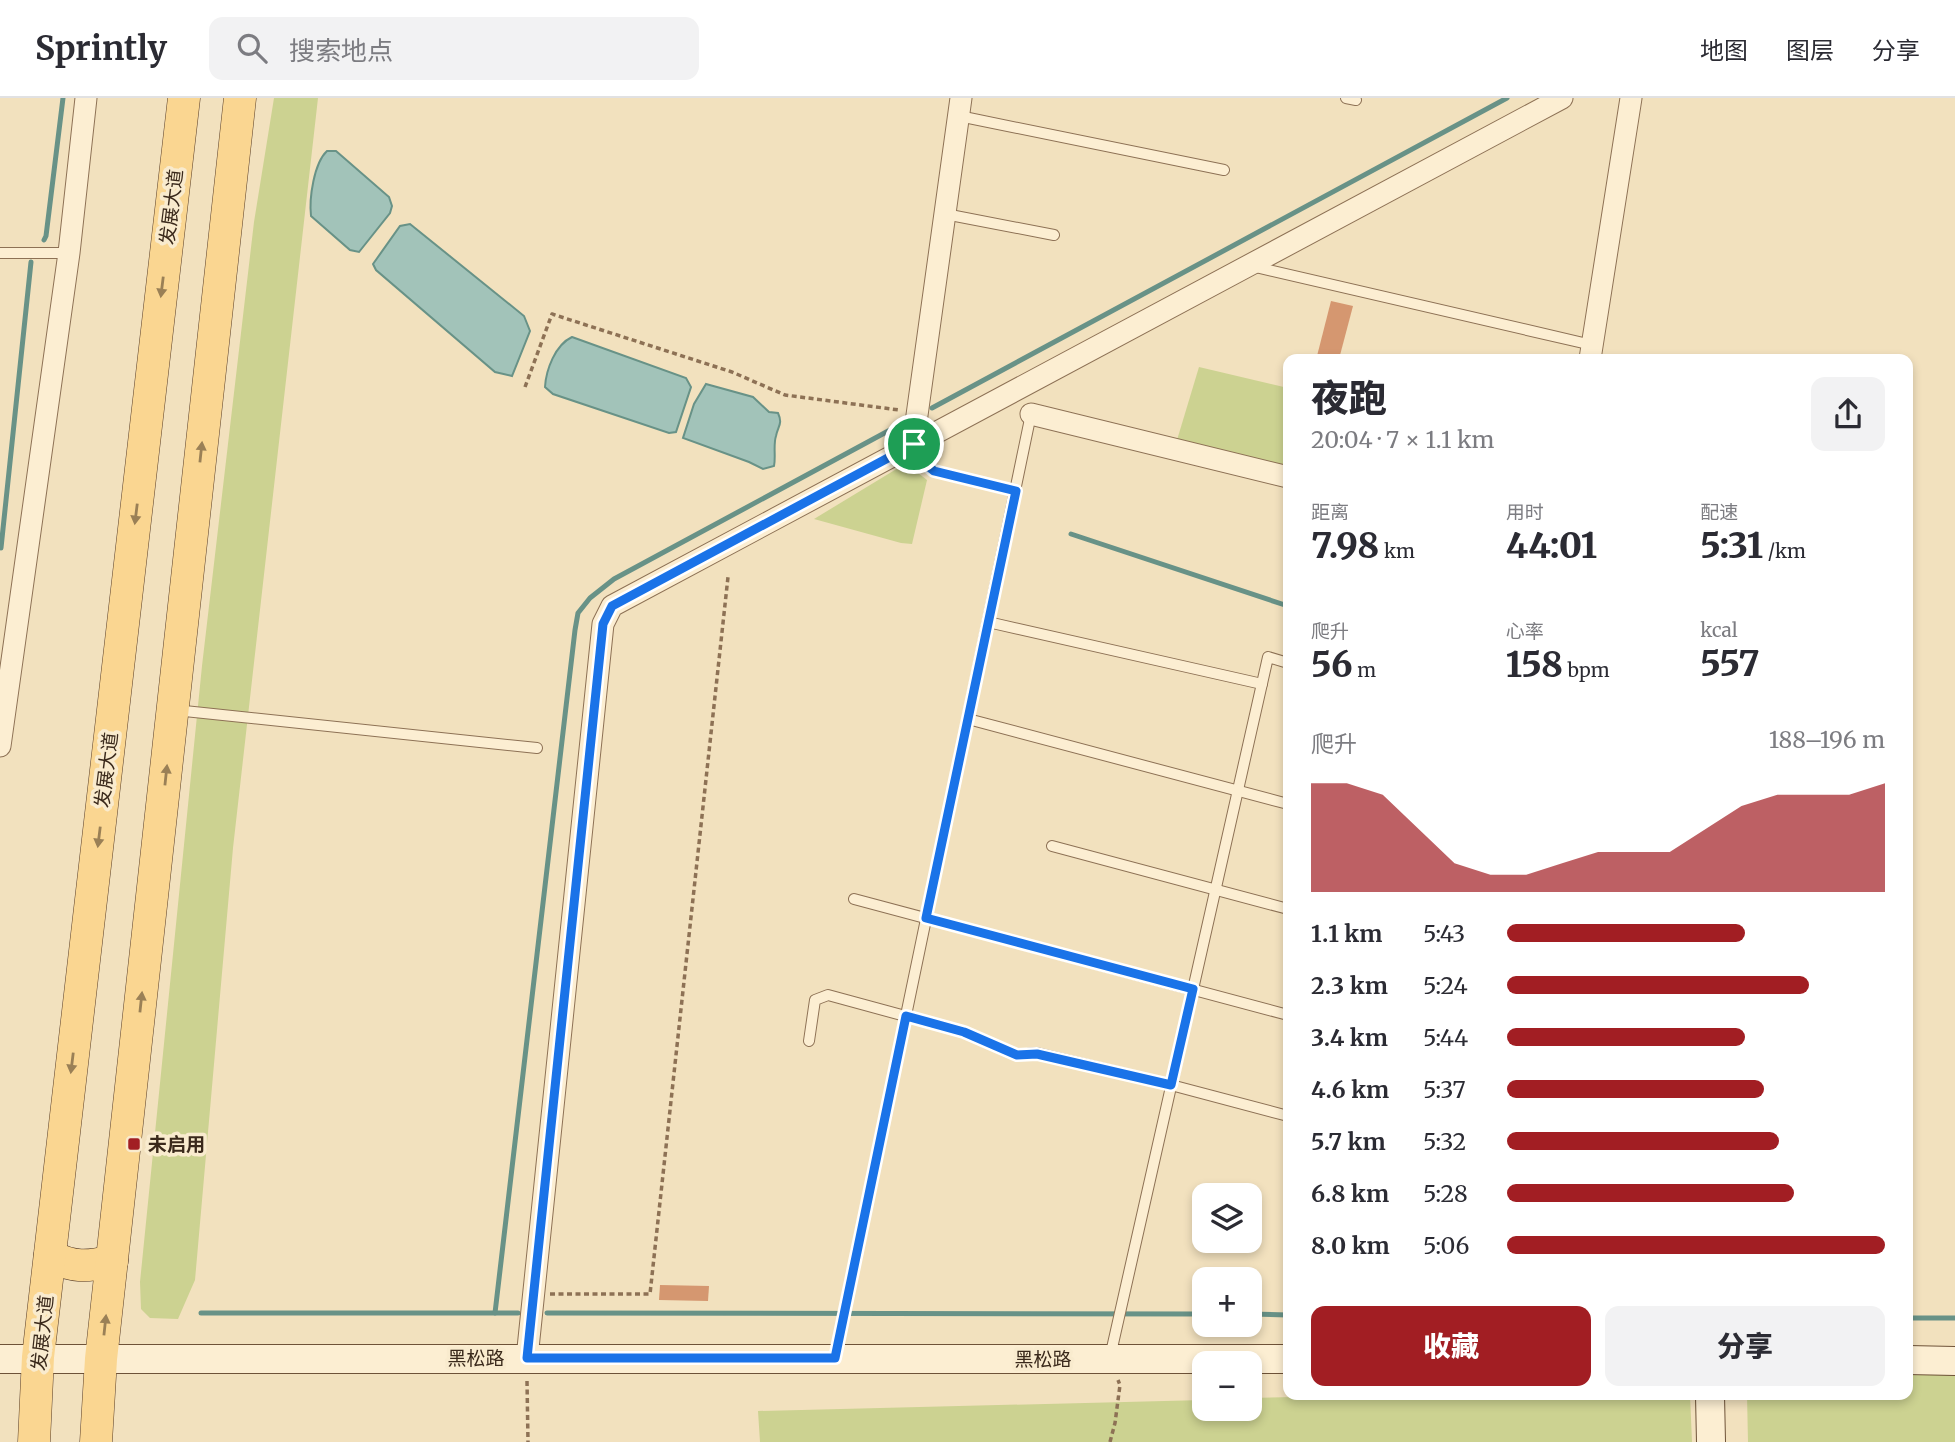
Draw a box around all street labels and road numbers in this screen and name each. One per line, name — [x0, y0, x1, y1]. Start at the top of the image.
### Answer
street label: 发展大道 — [154, 168, 188, 246]
street label: 发展大道 — [89, 731, 123, 809]
street label: 发展大道 — [26, 1294, 58, 1372]
street label: 黑松路 — [447, 1346, 505, 1370]
street label: 黑松路 — [1014, 1347, 1072, 1371]

